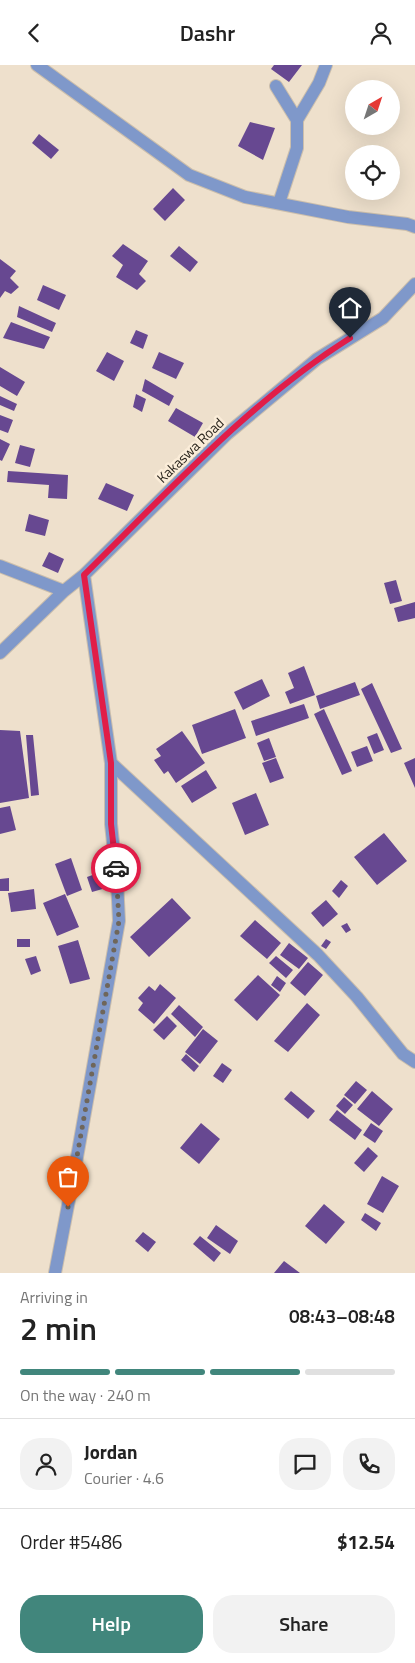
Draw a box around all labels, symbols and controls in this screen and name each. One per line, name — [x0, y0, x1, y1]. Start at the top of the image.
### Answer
text: Dashr — [180, 16, 235, 50]
icon: back — [20, 19, 48, 47]
icon: person — [367, 19, 395, 47]
north arrow — [345, 80, 400, 135]
map controls — [345, 80, 400, 200]
button: locate — [345, 145, 400, 200]
pin — [329, 287, 371, 338]
icon: home — [336, 294, 364, 322]
street label: Kakaswa Road — [152, 413, 228, 487]
courier — [91, 843, 141, 893]
icon: car — [102, 854, 130, 882]
pin — [47, 1156, 89, 1207]
icon: bag — [54, 1163, 82, 1191]
text: Arriving in — [20, 1285, 88, 1309]
text: 08:43–08:48 — [289, 1301, 395, 1330]
text: 2 min — [20, 1304, 97, 1352]
text: On the way · 240 m — [20, 1383, 151, 1407]
text: Jordan — [84, 1437, 137, 1466]
button: person — [20, 1438, 72, 1490]
button: chat — [279, 1438, 331, 1490]
button: phone — [343, 1438, 395, 1490]
text: Courier · 4.6 — [84, 1466, 164, 1490]
text: Order #5486 — [20, 1527, 122, 1556]
text: $12.54 — [337, 1527, 395, 1556]
button: Help — [20, 1595, 203, 1653]
button: Share — [213, 1595, 395, 1653]

